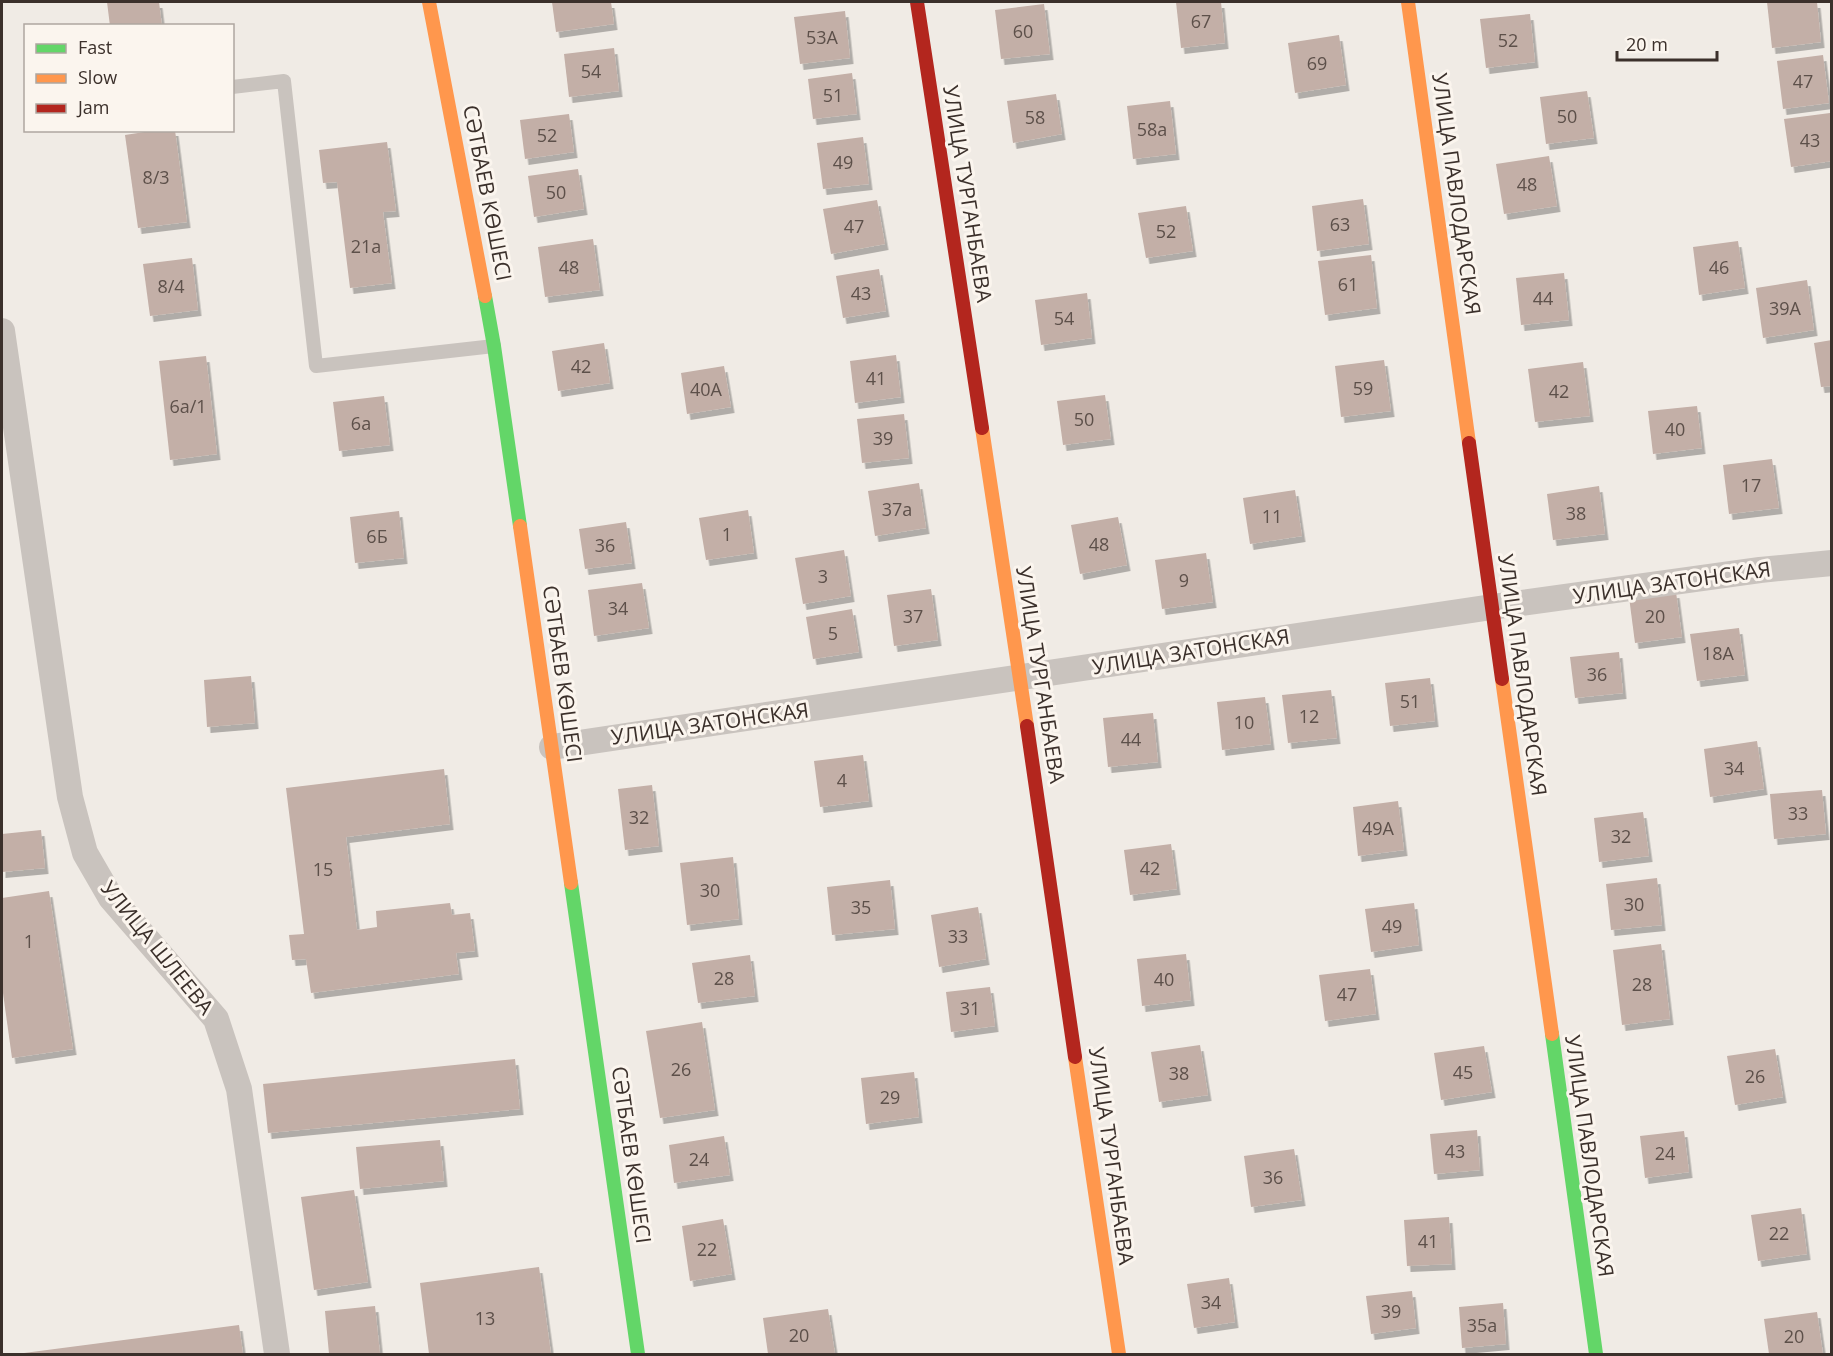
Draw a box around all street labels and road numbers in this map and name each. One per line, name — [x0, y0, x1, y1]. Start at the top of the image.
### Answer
street label: УЛИЦА ПАВЛОДАРСКАЯ — [1426, 71, 1488, 317]
street label: УЛИЦА ТУРГАНБАЕВА — [937, 83, 999, 305]
street label: СӘТБАЕВ КӨШЕСІ — [457, 102, 519, 283]
street label: УЛИЦА ПАВЛОДАРСКАЯ — [1492, 552, 1554, 798]
street label: УЛИЦА ЗАТОНСКАЯ — [1571, 554, 1773, 610]
street label: УЛИЦА ТУРГАНБАЕВА — [1010, 564, 1072, 786]
street label: СӘТБАЕВ КӨШЕСІ — [537, 583, 589, 764]
street label: УЛИЦА ЗАТОНСКАЯ — [1090, 622, 1292, 680]
street label: УЛИЦА ЗАТОНСКАЯ — [609, 695, 811, 751]
street label: УЛИЦА ШЛЕЕВА — [95, 875, 221, 1021]
street label: УЛИЦА ПАВЛОДАРСКАЯ — [1559, 1033, 1621, 1279]
street label: УЛИЦА ТУРГАНБАЕВА — [1083, 1045, 1141, 1267]
street label: СӘТБАЕВ КӨШЕСІ — [606, 1064, 658, 1245]

